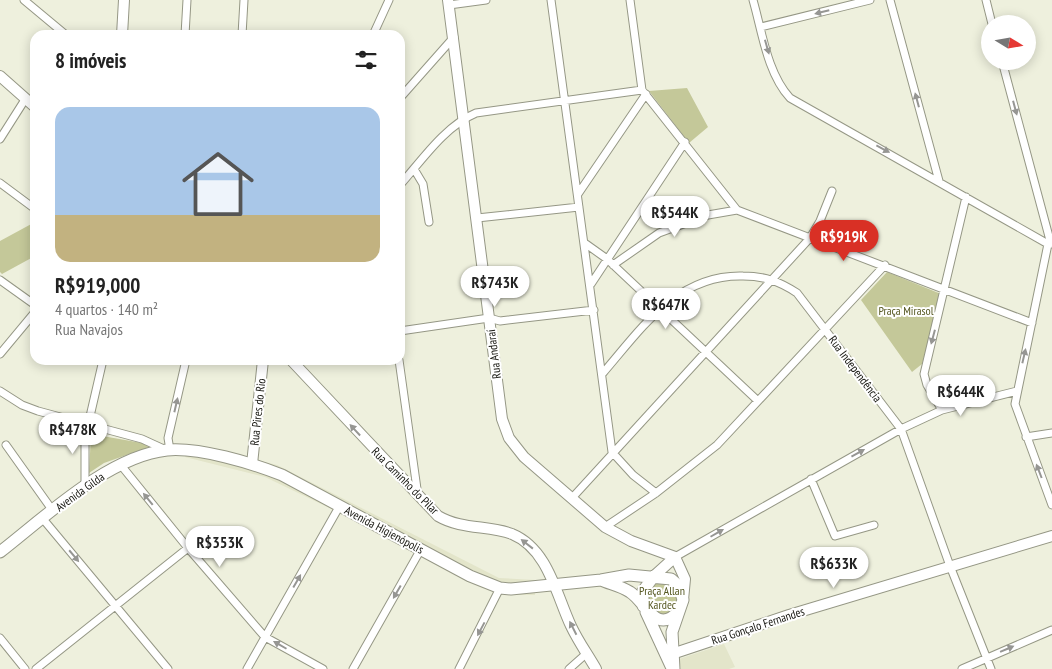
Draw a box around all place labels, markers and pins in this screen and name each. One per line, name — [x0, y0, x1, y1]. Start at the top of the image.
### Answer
pin: R$544K — [634, 196, 716, 238]
pin: R$919K — [803, 220, 885, 262]
pin: R$743K — [454, 266, 536, 308]
pin: R$647K — [625, 288, 707, 330]
pin: R$644K — [920, 374, 1002, 417]
pin: R$478K — [32, 412, 114, 455]
pin: R$353K — [179, 526, 261, 568]
pin: R$633K — [793, 546, 875, 589]

